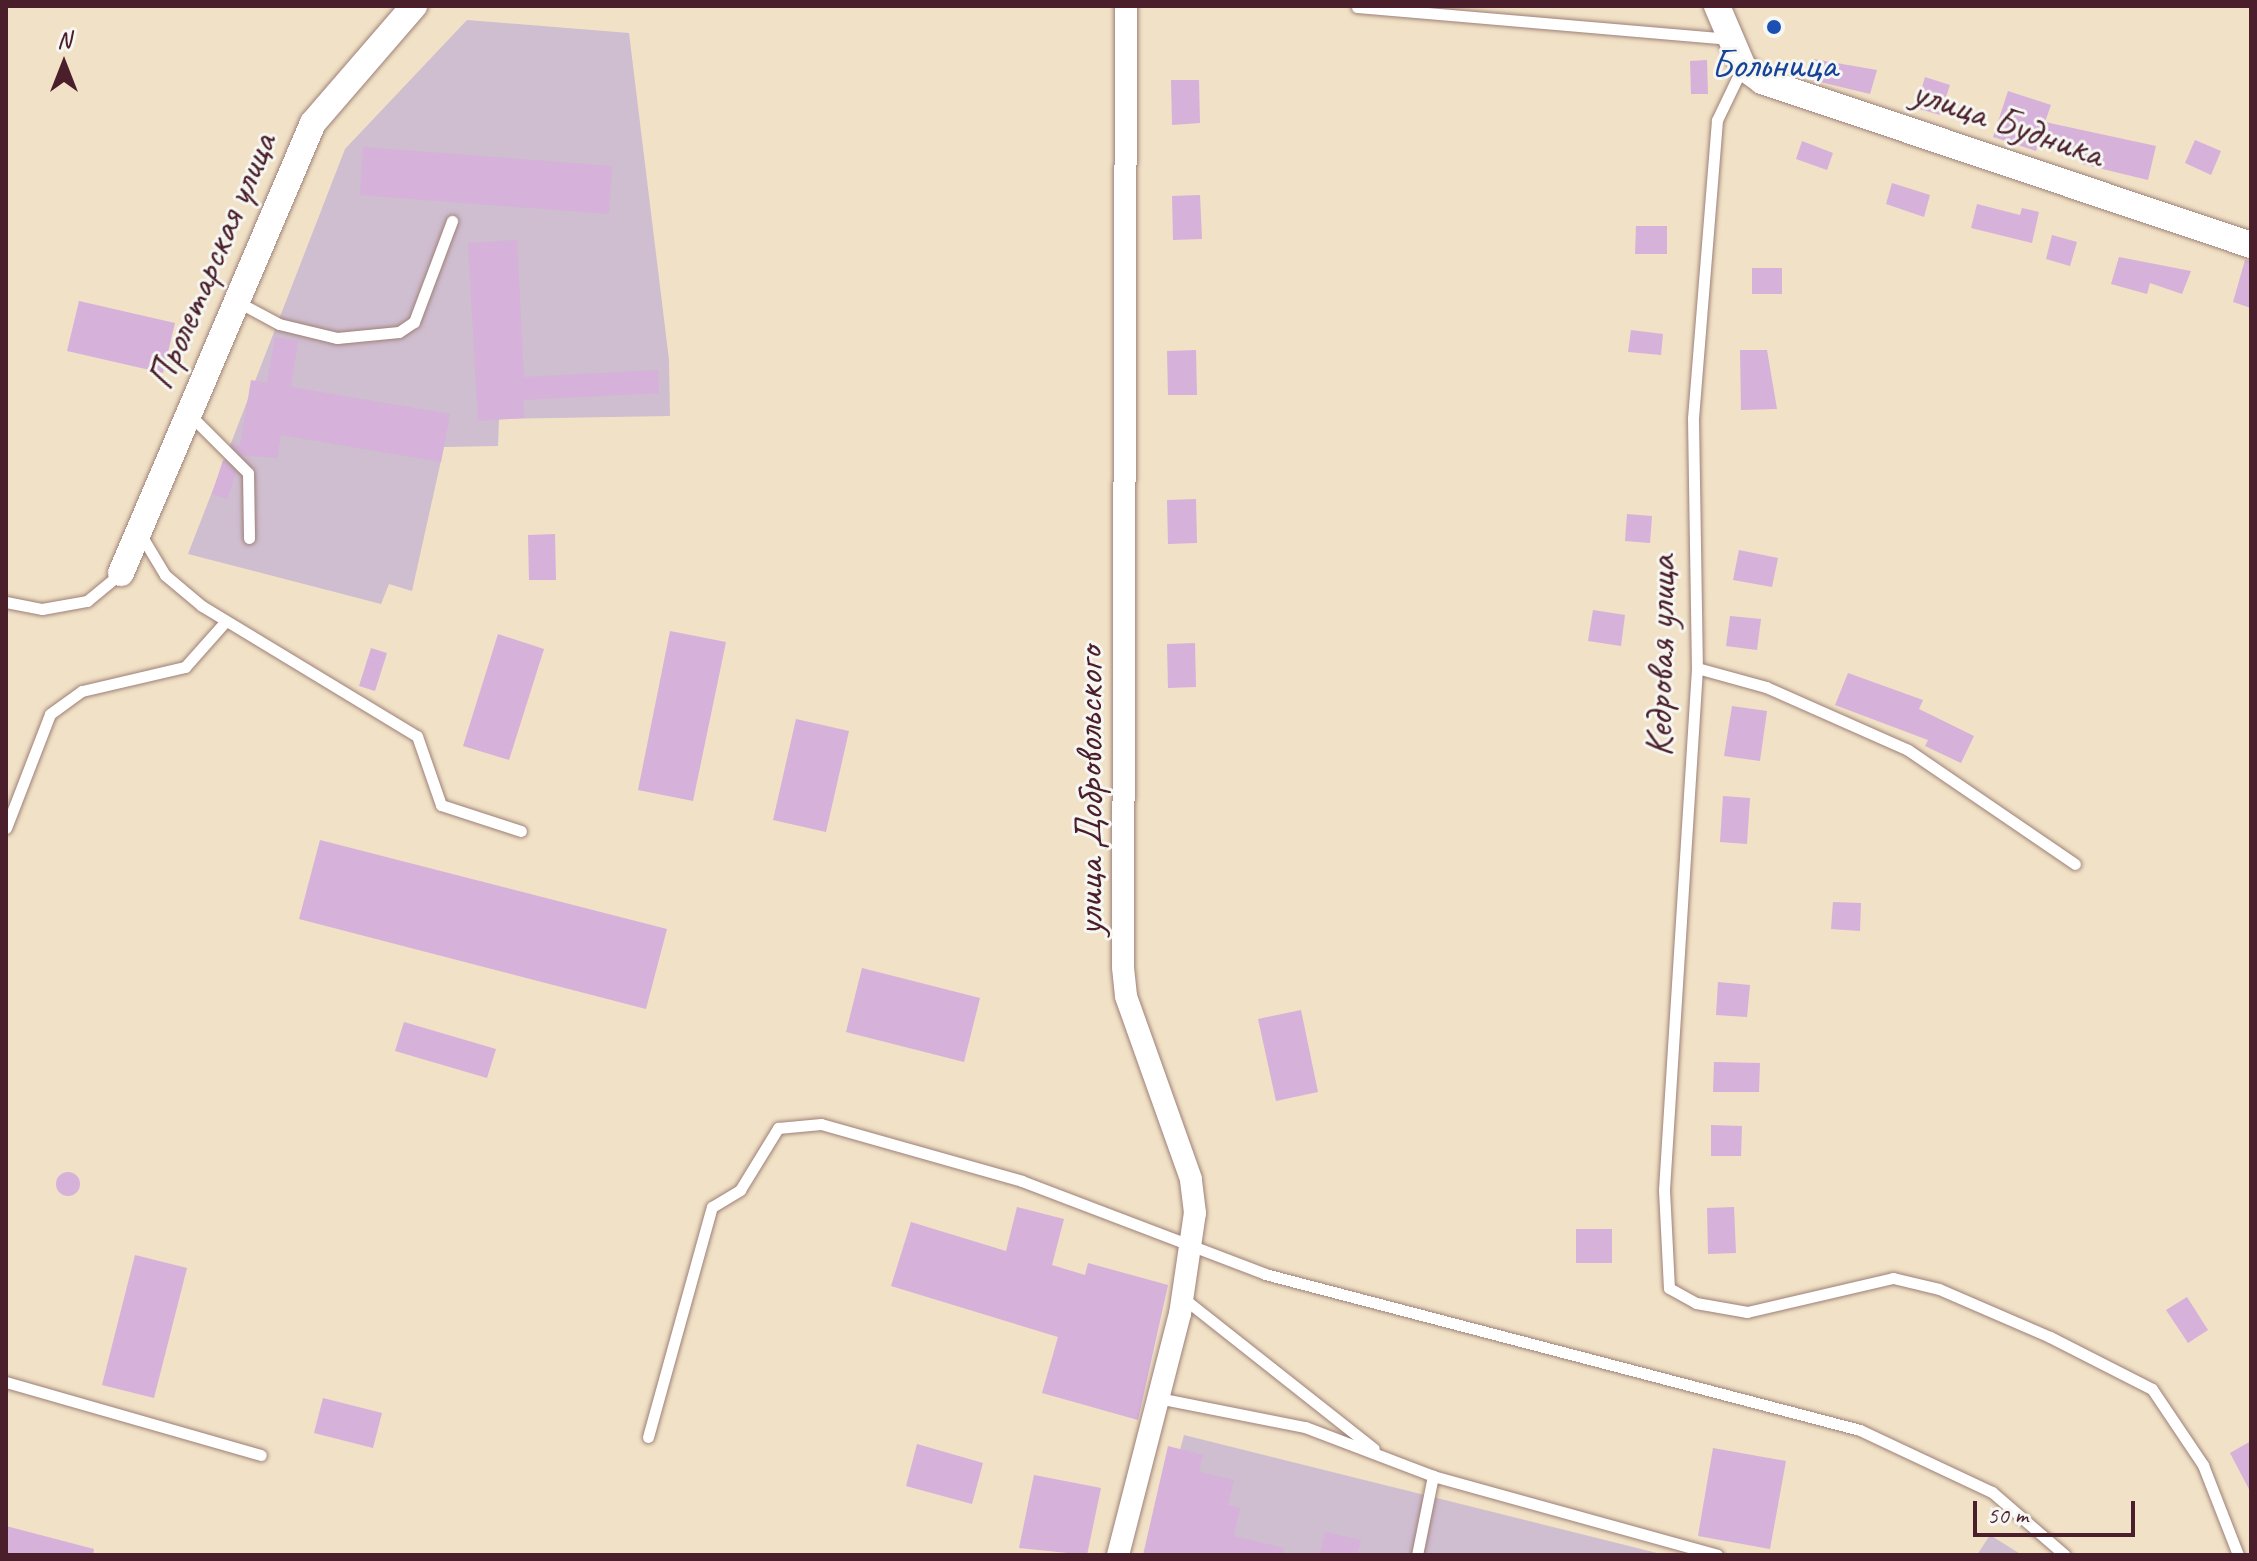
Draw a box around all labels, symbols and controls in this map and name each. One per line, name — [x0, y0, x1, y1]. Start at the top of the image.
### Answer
marker: Больница — [1765, 18, 1783, 36]
north arrow — [24, 24, 104, 104]
text: N — [57, 26, 71, 54]
place label: Больница — [1711, 40, 1837, 88]
street label: улица Будника — [1906, 67, 2110, 177]
street label: Пролетарская улица — [135, 124, 287, 398]
street label: Кедровая улица — [1634, 554, 1686, 758]
street label: улица Добровольского — [1065, 646, 1113, 936]
scale bar — [1977, 1485, 2139, 1535]
text: 50 m — [1987, 1500, 2028, 1530]

